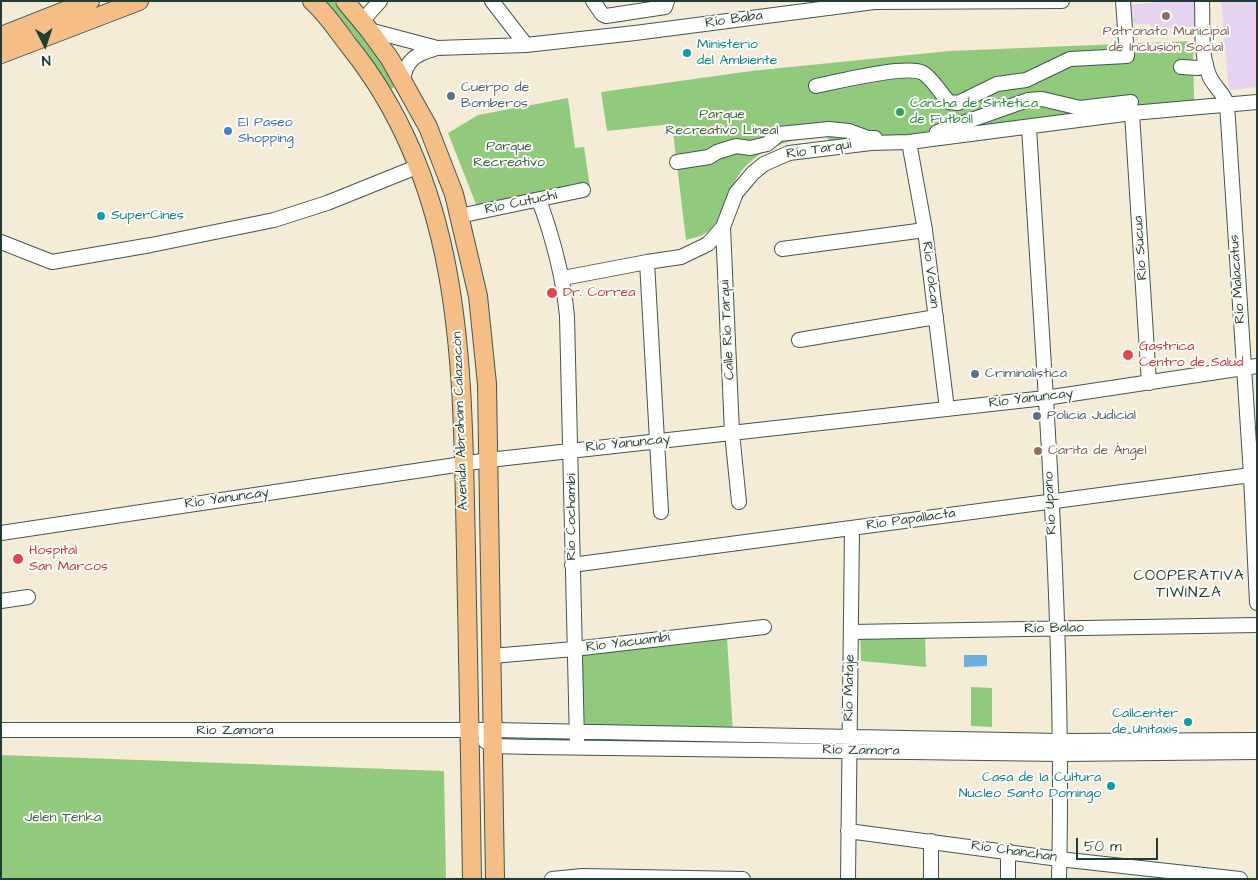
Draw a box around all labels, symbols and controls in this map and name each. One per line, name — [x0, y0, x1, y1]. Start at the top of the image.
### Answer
street label: Río Baba — [704, 8, 764, 32]
marker: Patronato Municipal de Inclusión Social — [1160, 10, 1172, 22]
north arrow — [20, 20, 70, 70]
place label: Patronato Municipal de Inclusión Social — [1103, 24, 1229, 56]
place label: Ministerio del Ambiente — [697, 37, 777, 70]
marker: Ministerio del Ambiente — [681, 47, 693, 59]
text: N — [41, 50, 51, 70]
place label: Cuerpo de Bomberos — [461, 80, 529, 112]
marker: Cuerpo de Bomberos — [445, 90, 457, 102]
place label: Cancha de Sintetica de Futboll — [910, 96, 1038, 128]
marker: Cancha de Sintetica de Futboll — [894, 106, 906, 118]
park label: Parque Recreativo Lineal — [665, 107, 779, 140]
place label: El Paseo Shopping — [238, 115, 294, 148]
marker: El Paseo Shopping — [222, 125, 234, 137]
street label: Río Tarqui — [785, 137, 853, 163]
park label: Parque Recreativo — [473, 139, 545, 172]
street label: Río Cutuchi — [483, 187, 559, 219]
place label: SuperCines — [111, 208, 184, 224]
marker: SuperCines — [95, 210, 107, 222]
street label: Río Sucua — [1130, 215, 1152, 281]
street label: Río Malacatus — [1227, 234, 1249, 324]
street label: Río Volcan — [918, 241, 942, 309]
street label: Calle Río Tarqui — [717, 280, 739, 380]
place label: Dr. Correa — [563, 285, 635, 301]
marker: Dr. Correa — [545, 286, 559, 300]
street label: Avenida Abraham Calazacón — [449, 331, 473, 511]
place label: Gastrica Centro de Salud — [1139, 339, 1243, 372]
marker: Gastrica Centro de Salud — [1121, 348, 1135, 362]
place label: Criminalistica — [985, 366, 1067, 382]
marker: Criminalistica — [969, 368, 981, 380]
street label: Río Yanuncay — [988, 385, 1074, 413]
place label: Policia Judicial — [1047, 408, 1136, 424]
marker: Policia Judicial — [1031, 410, 1043, 422]
street label: Río Yanuncay — [585, 431, 671, 457]
place label: Carita de Ángel — [1048, 443, 1147, 459]
marker: Carita de Ángel — [1032, 445, 1044, 457]
street label: Río Upano — [1041, 471, 1061, 535]
street label: Río Cochambi — [564, 473, 580, 561]
street label: Río Yanuncay — [184, 485, 270, 513]
street label: Río Papallacta — [865, 505, 957, 535]
place label: Hospital San Marcos — [29, 543, 108, 576]
marker: Hospital San Marcos — [11, 552, 25, 566]
district label: COOPERATIVA TIWINZA — [1132, 568, 1246, 603]
street label: Río Balao — [1024, 620, 1084, 638]
street label: Río Yacuambi — [585, 630, 671, 656]
street label: Río Mataje — [841, 654, 859, 722]
place label: Callcenter de Unitaxis — [1112, 706, 1178, 739]
marker: Callcenter de Unitaxis — [1182, 716, 1194, 728]
street label: Río Zamora — [196, 723, 274, 739]
street label: Río Zamora — [822, 742, 900, 760]
place label: Casa de la Cultura Nucleo Santo Domingo — [959, 770, 1101, 802]
marker: Casa de la Cultura Nucleo Santo Domingo — [1105, 780, 1117, 792]
park label: Jelen Tenka — [25, 810, 101, 826]
scale bar — [1078, 828, 1160, 860]
text: 50 m — [1084, 836, 1122, 857]
street label: Río Chanchan — [970, 838, 1058, 866]

